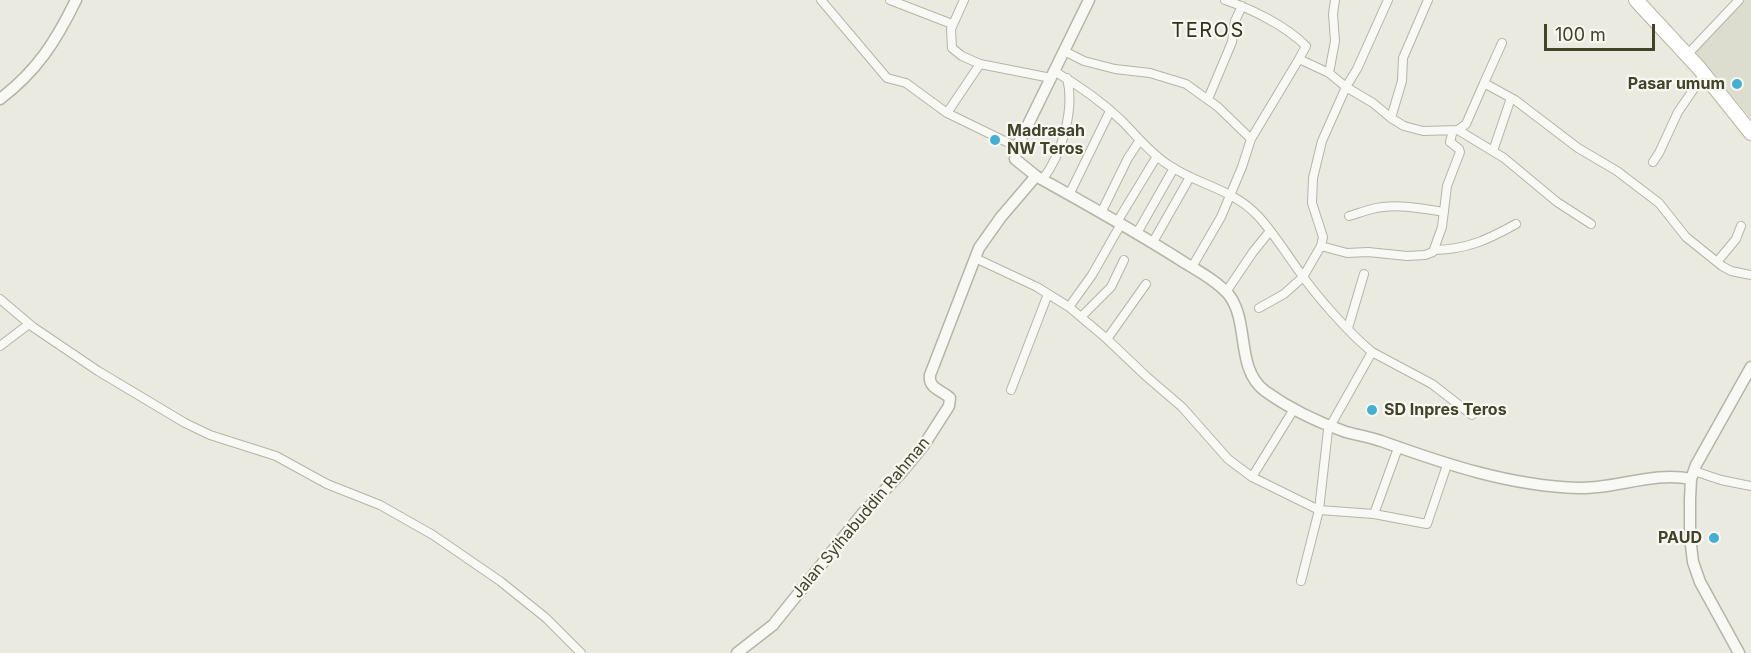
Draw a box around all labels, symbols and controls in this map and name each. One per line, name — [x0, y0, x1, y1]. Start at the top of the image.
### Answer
scale bar — [1547, 12, 1658, 50]
district label: TEROS — [1171, 19, 1245, 43]
text: 100 m — [1555, 24, 1606, 45]
place label: Pasar umum — [1628, 74, 1725, 94]
marker: Pasar umum — [1730, 77, 1744, 91]
place label: Madrasah NW Teros — [1007, 121, 1085, 159]
marker: Madrasah NW Teros — [988, 133, 1002, 147]
place label: SD Inpres Teros — [1384, 400, 1507, 420]
marker: SD Inpres Teros — [1365, 403, 1379, 417]
street label: Jalan Syihabuddin Rahman — [788, 434, 934, 602]
place label: PAUD — [1658, 528, 1702, 548]
marker: PAUD — [1707, 531, 1721, 545]

